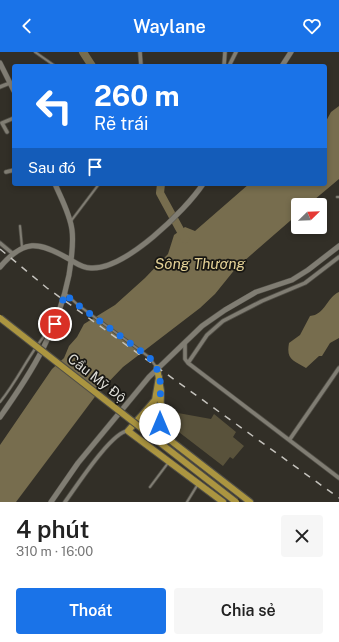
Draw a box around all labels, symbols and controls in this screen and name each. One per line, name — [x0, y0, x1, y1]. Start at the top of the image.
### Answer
icon: back — [16, 15, 38, 37]
icon: heart — [301, 15, 323, 37]
text: Waylane — [133, 16, 206, 37]
text: 260 m — [94, 79, 180, 112]
icon: left — [28, 80, 80, 132]
text: Rẽ trái — [94, 113, 148, 134]
icon: arrive — [84, 156, 106, 178]
text: Sau đó — [28, 159, 76, 176]
north arrow — [291, 198, 327, 234]
map controls — [291, 198, 327, 234]
water label: Sông Thương — [155, 255, 246, 272]
pin — [38, 307, 72, 341]
icon: arrive — [44, 313, 66, 335]
street label: Cầu Mỹ Độ — [65, 350, 130, 406]
position arrow — [139, 403, 181, 445]
text: 4 phút — [16, 515, 89, 543]
button: close — [281, 515, 323, 557]
text: 310 m · 16:00 — [16, 544, 93, 559]
button: Thoát — [16, 588, 166, 634]
button: Chia sẻ — [174, 588, 323, 634]

